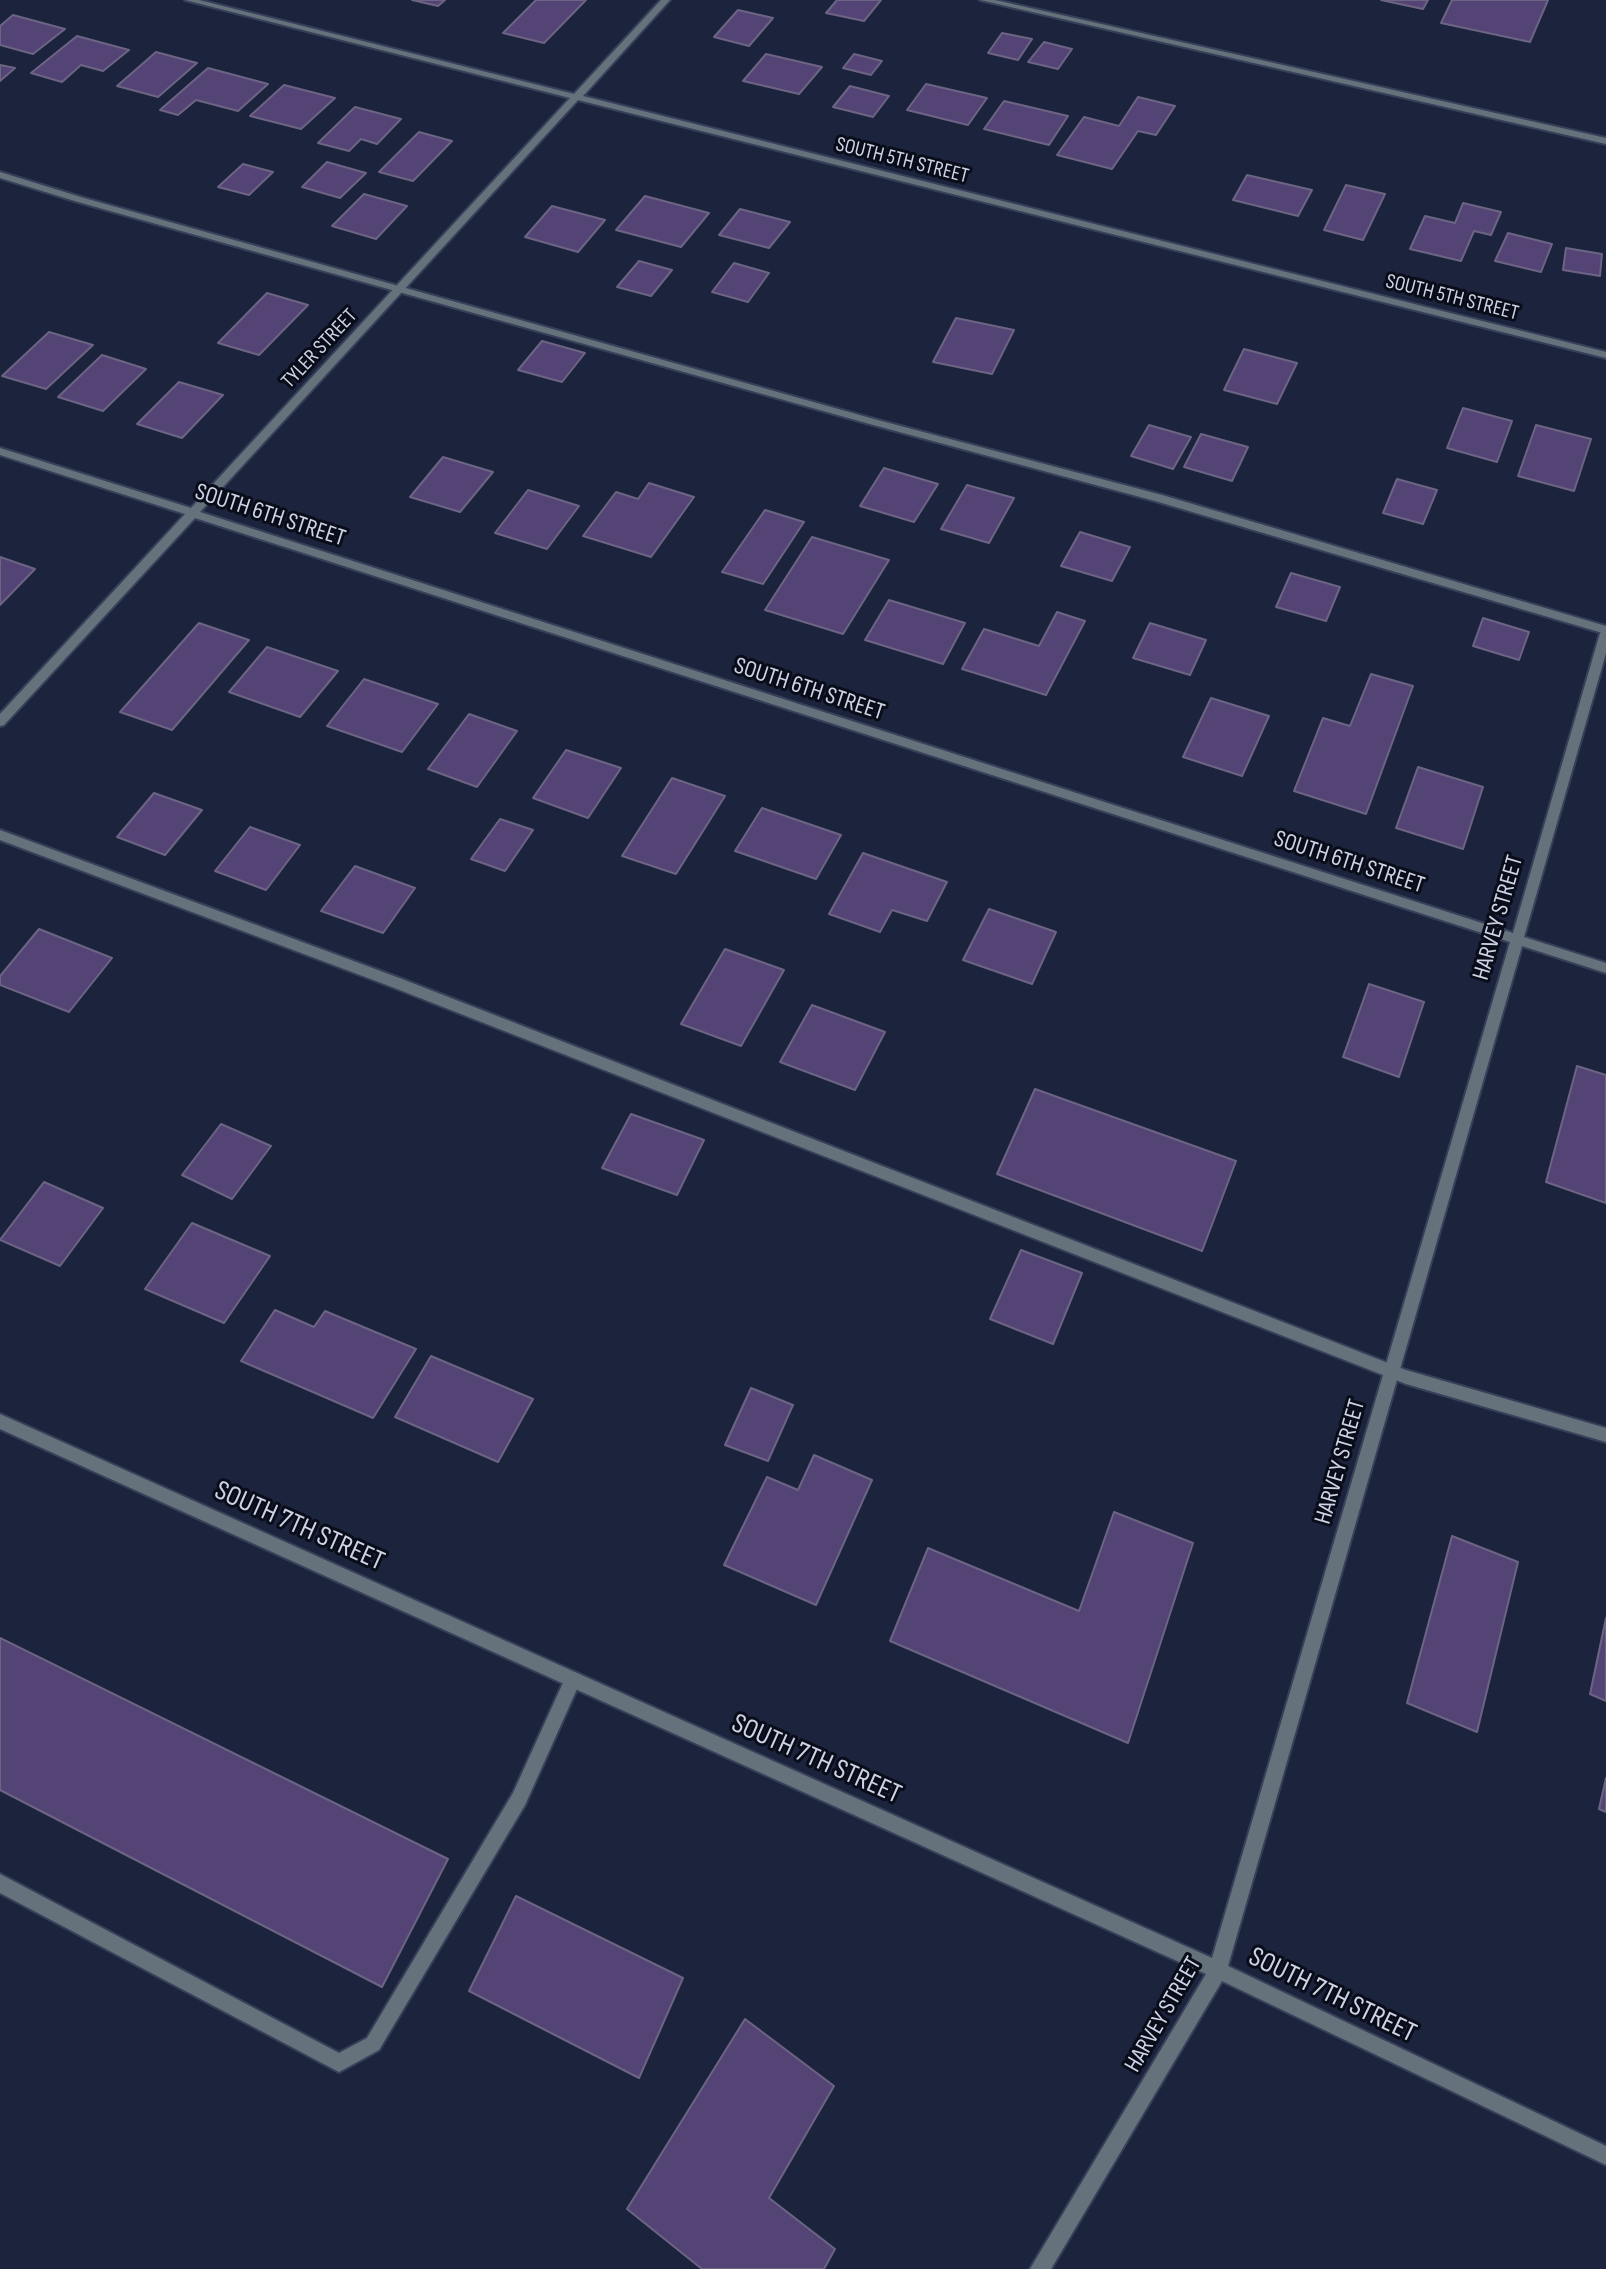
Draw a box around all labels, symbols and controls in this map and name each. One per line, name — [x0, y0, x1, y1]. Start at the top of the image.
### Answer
street label: SOUTH 5TH STREET — [833, 132, 971, 190]
street label: SOUTH 5TH STREET — [1383, 269, 1521, 327]
street label: TYLER STREET — [277, 304, 363, 394]
street label: SOUTH 6TH STREET — [191, 478, 349, 554]
street label: SOUTH 6TH STREET — [730, 652, 888, 728]
street label: SOUTH 6TH STREET — [1270, 825, 1428, 901]
street label: HARVEY STREET — [1467, 852, 1531, 984]
street label: HARVEY STREET — [1309, 1396, 1373, 1528]
street label: SOUTH 7TH STREET — [209, 1475, 389, 1579]
street label: SOUTH 7TH STREET — [726, 1708, 906, 1812]
street label: SOUTH 7TH STREET — [1243, 1941, 1421, 2051]
street label: HARVEY STREET — [1119, 1952, 1209, 2078]

